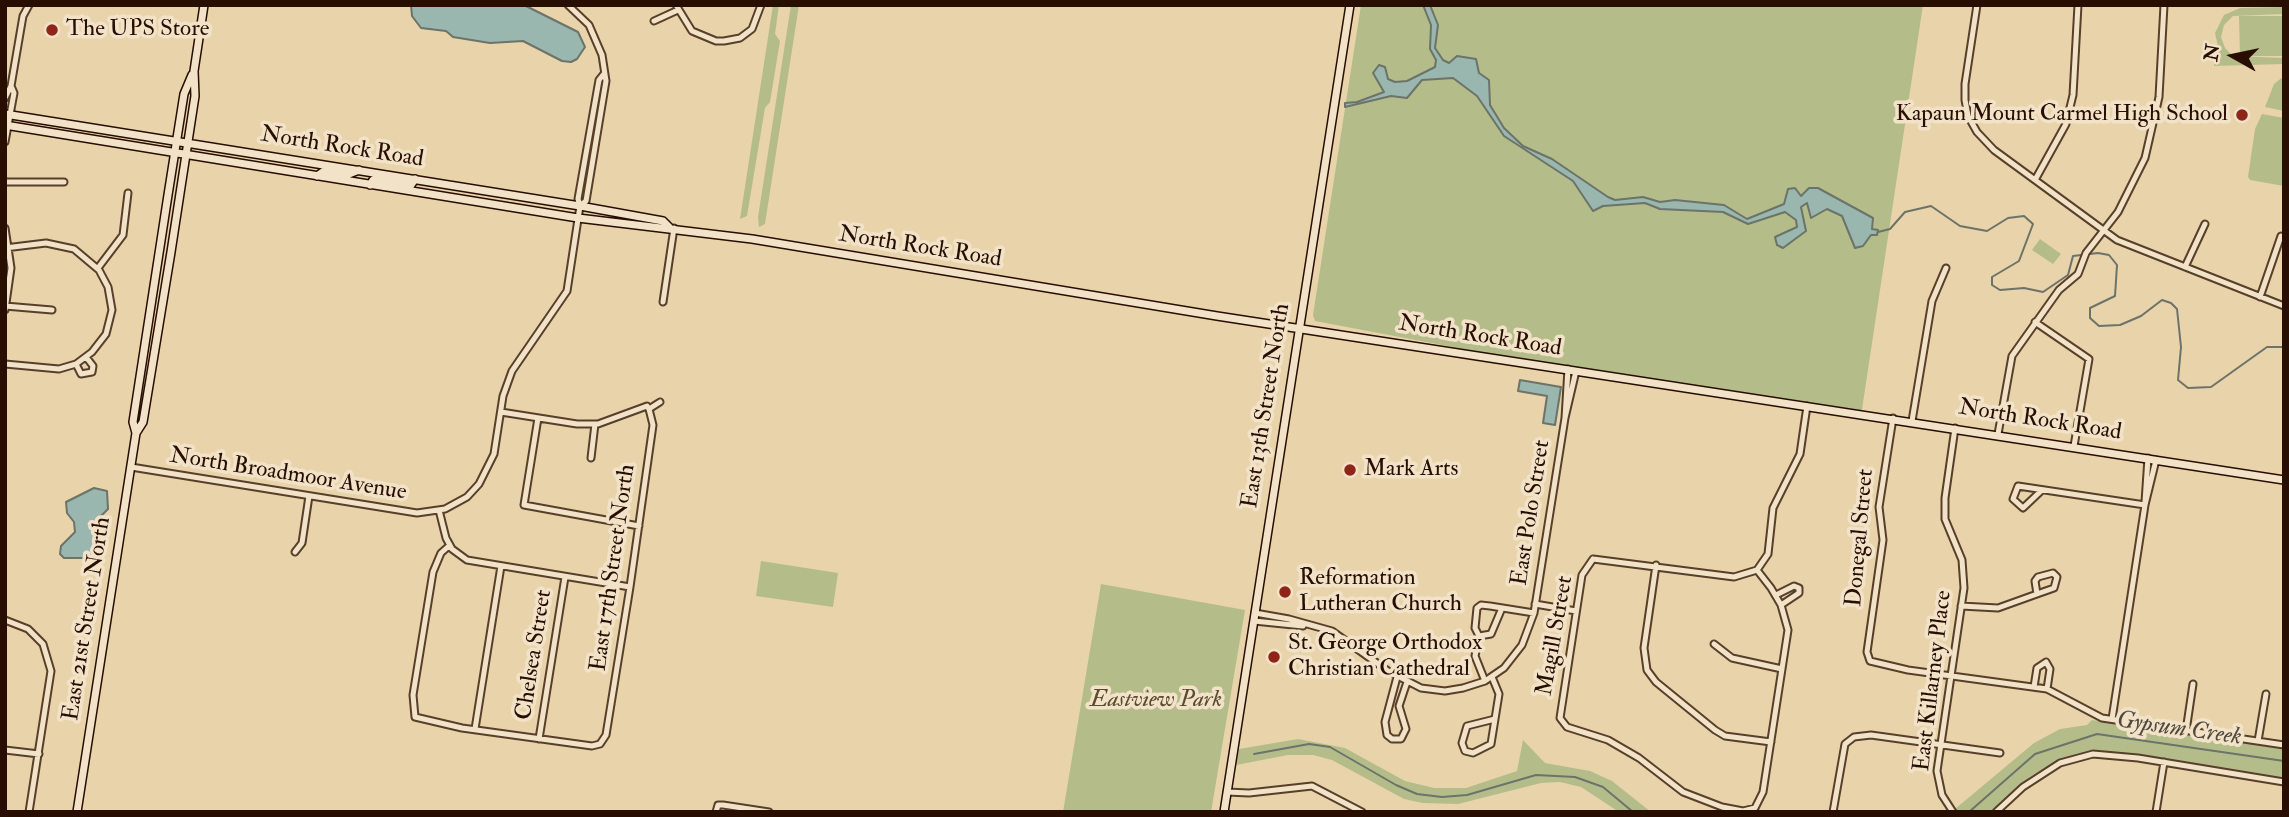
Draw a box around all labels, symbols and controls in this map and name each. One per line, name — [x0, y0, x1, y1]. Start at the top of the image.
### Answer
place label: The UPS Store — [66, 16, 209, 44]
north arrow — [2198, 21, 2268, 91]
marker: The UPS Store — [44, 22, 60, 38]
text: N — [2199, 42, 2225, 63]
place label: Kapaun Mount Carmel High School — [1896, 101, 2228, 129]
marker: Kapaun Mount Carmel High School — [2234, 107, 2250, 123]
street label: North Rock Road — [259, 121, 425, 175]
street label: North Rock Road — [837, 221, 1003, 275]
street label: East 13th Street North — [1237, 302, 1297, 510]
street label: North Rock Road — [1397, 310, 1563, 364]
street label: North Rock Road — [1957, 394, 2123, 448]
street label: East Polo Street — [1507, 438, 1557, 588]
street label: North Broadmoor Avenue — [168, 443, 408, 507]
place label: Mark Arts — [1364, 456, 1458, 484]
marker: Mark Arts — [1342, 462, 1358, 478]
street label: East 17th Street North — [586, 463, 642, 673]
street label: Donegal Street — [1841, 468, 1881, 608]
street label: East 21st Street North — [58, 515, 118, 723]
place label: Reformation Lutheran Church — [1299, 565, 1462, 619]
street label: Magill Street — [1532, 574, 1580, 698]
marker: Reformation Lutheran Church — [1277, 584, 1293, 600]
street label: Chelsea Street — [511, 588, 559, 722]
street label: East Killarney Place — [1909, 589, 1959, 773]
place label: St. George Orthodox Christian Cathedral — [1288, 630, 1482, 684]
marker: St. George Orthodox Christian Cathedral — [1266, 649, 1282, 665]
park label: Eastview Park — [1090, 687, 1222, 715]
water label: Gypsum Creek — [2115, 707, 2243, 753]

